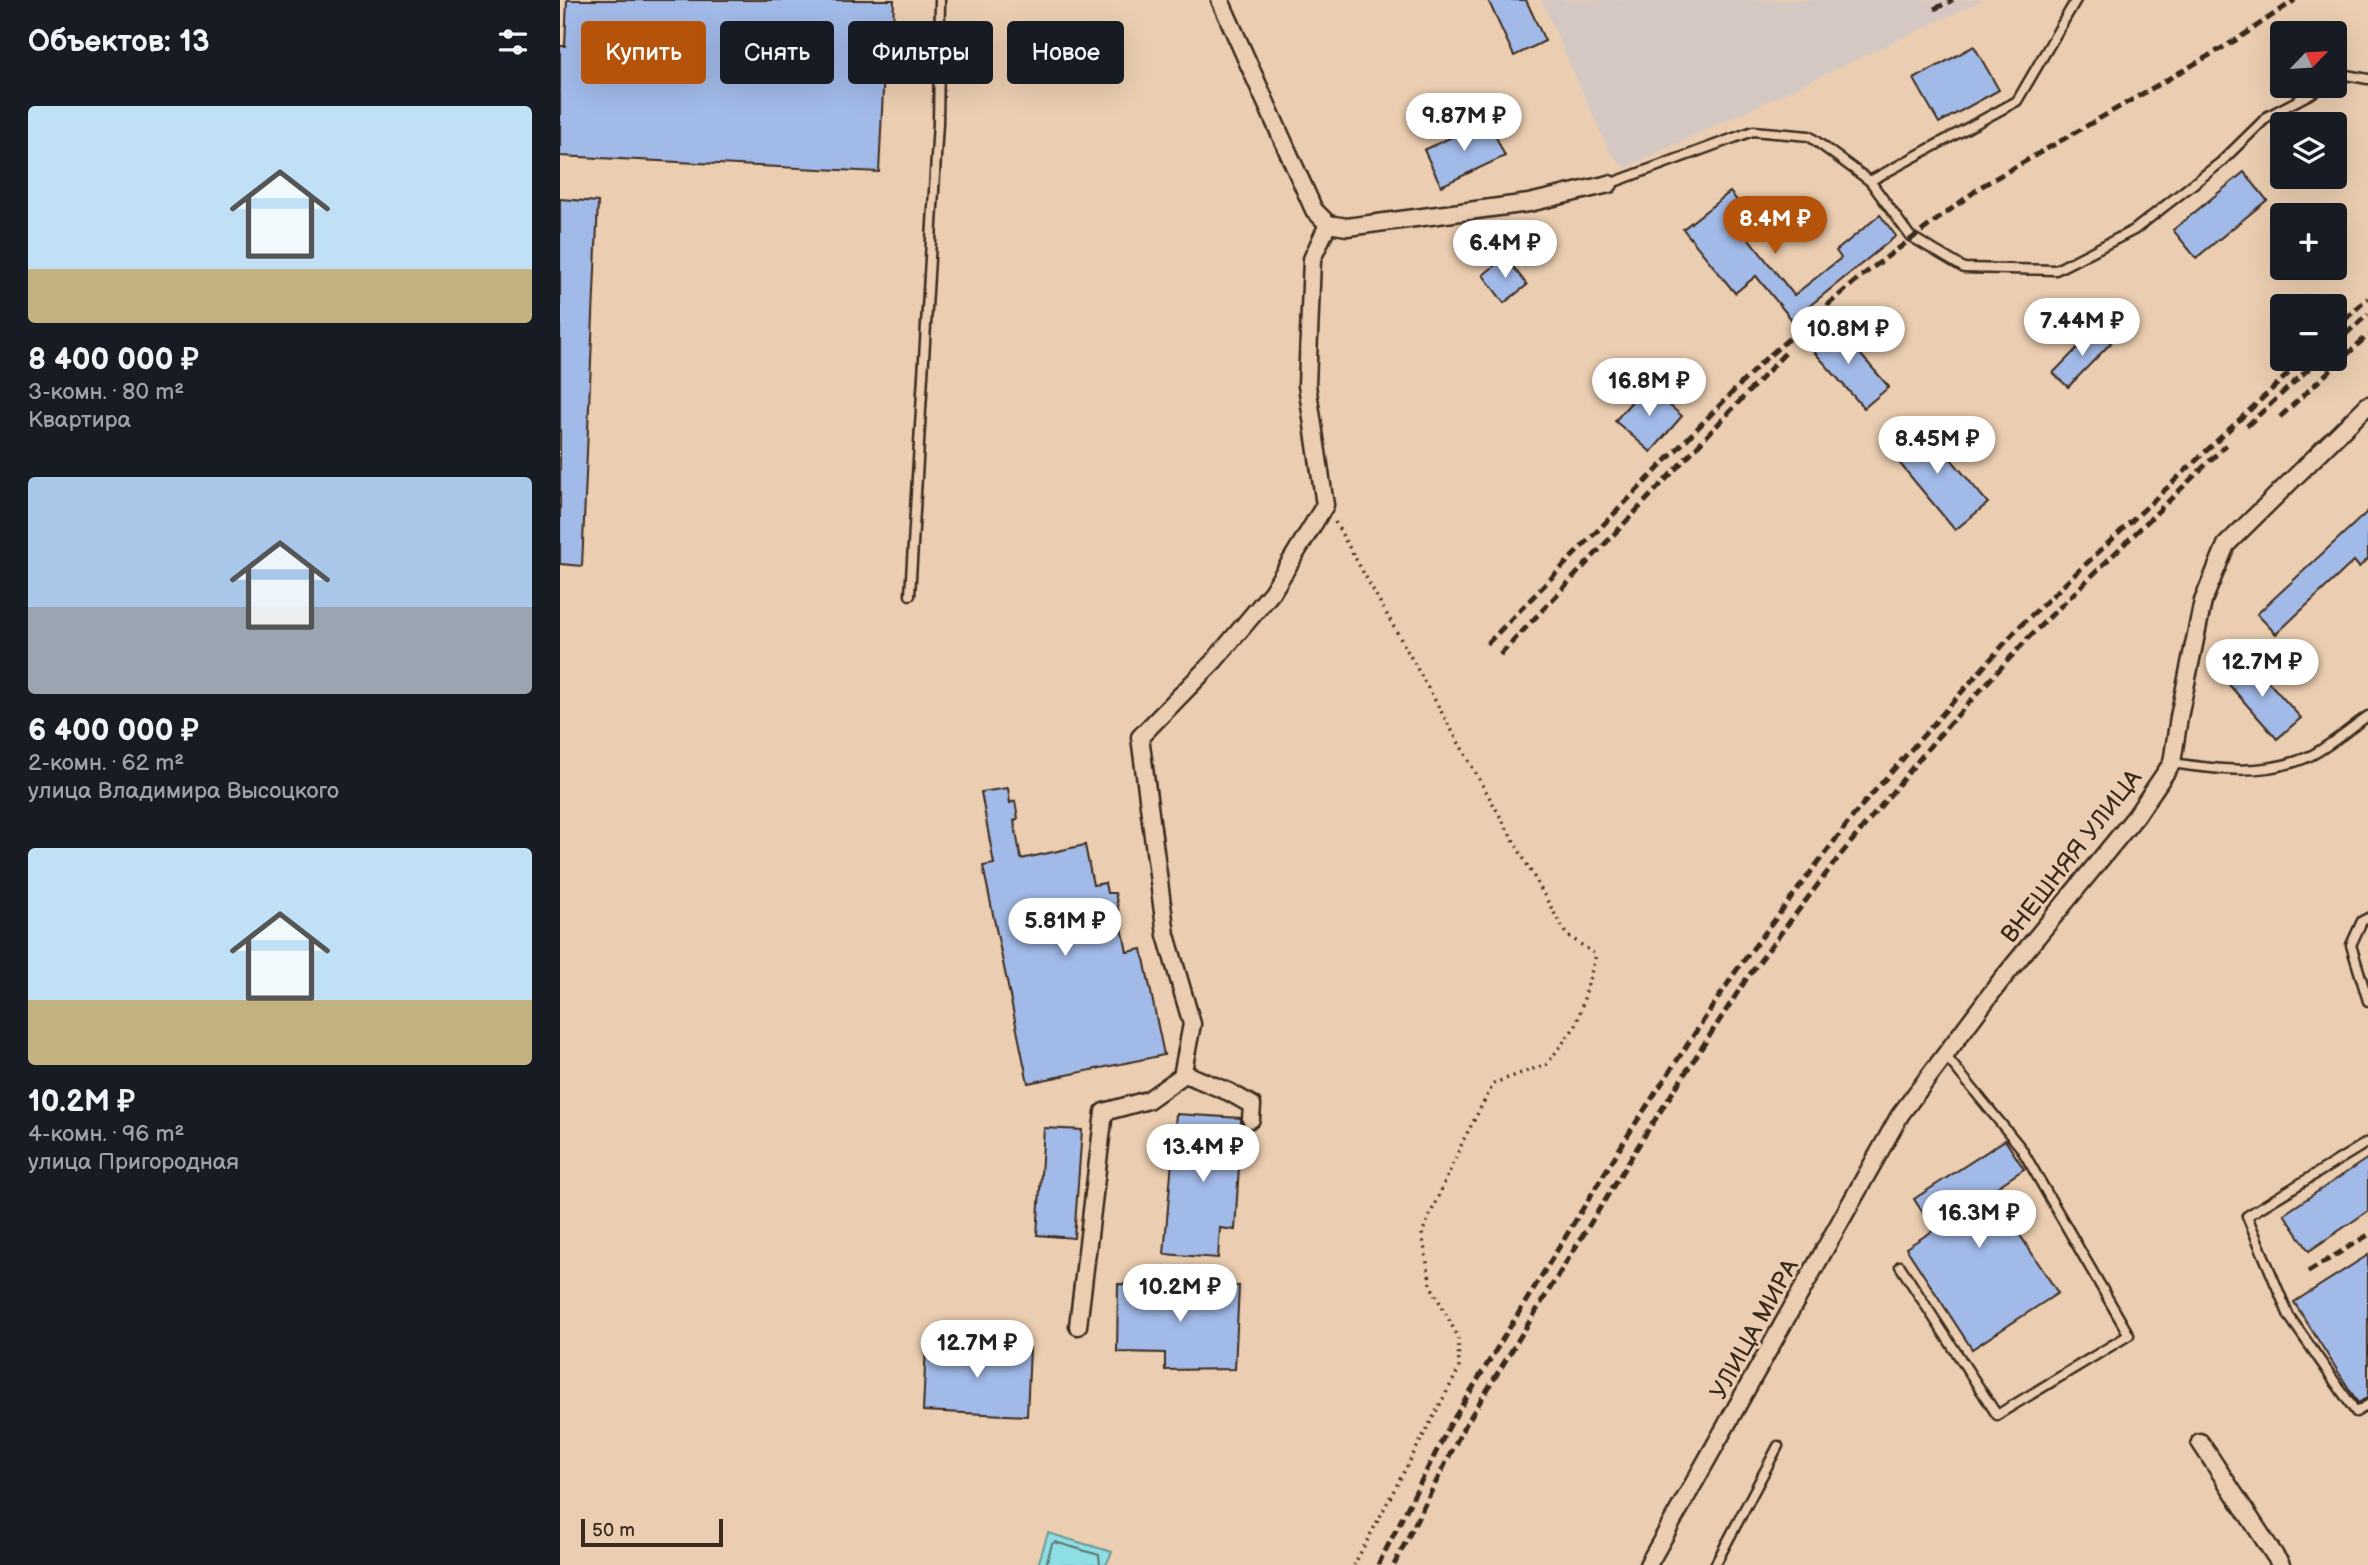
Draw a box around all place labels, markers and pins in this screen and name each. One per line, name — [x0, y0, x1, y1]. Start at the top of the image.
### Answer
pin: 9.87M ₽ — [1399, 94, 1529, 153]
pin: 8.4M ₽ — [1718, 196, 1832, 256]
pin: 6.4M ₽ — [1448, 220, 1562, 280]
pin: 7.44M ₽ — [2017, 298, 2147, 358]
pin: 10.8M ₽ — [1783, 306, 1913, 366]
pin: 16.8M ₽ — [1584, 358, 1714, 418]
pin: 8.45M ₽ — [1872, 416, 2002, 476]
pin: 12.7M ₽ — [2197, 640, 2327, 699]
pin: 5.81M ₽ — [1000, 898, 1130, 958]
pin: 13.4M ₽ — [1138, 1124, 1268, 1184]
pin: 16.3M ₽ — [1914, 1190, 2044, 1250]
pin: 10.2M ₽ — [1115, 1264, 1245, 1324]
pin: 12.7M ₽ — [912, 1320, 1042, 1380]

